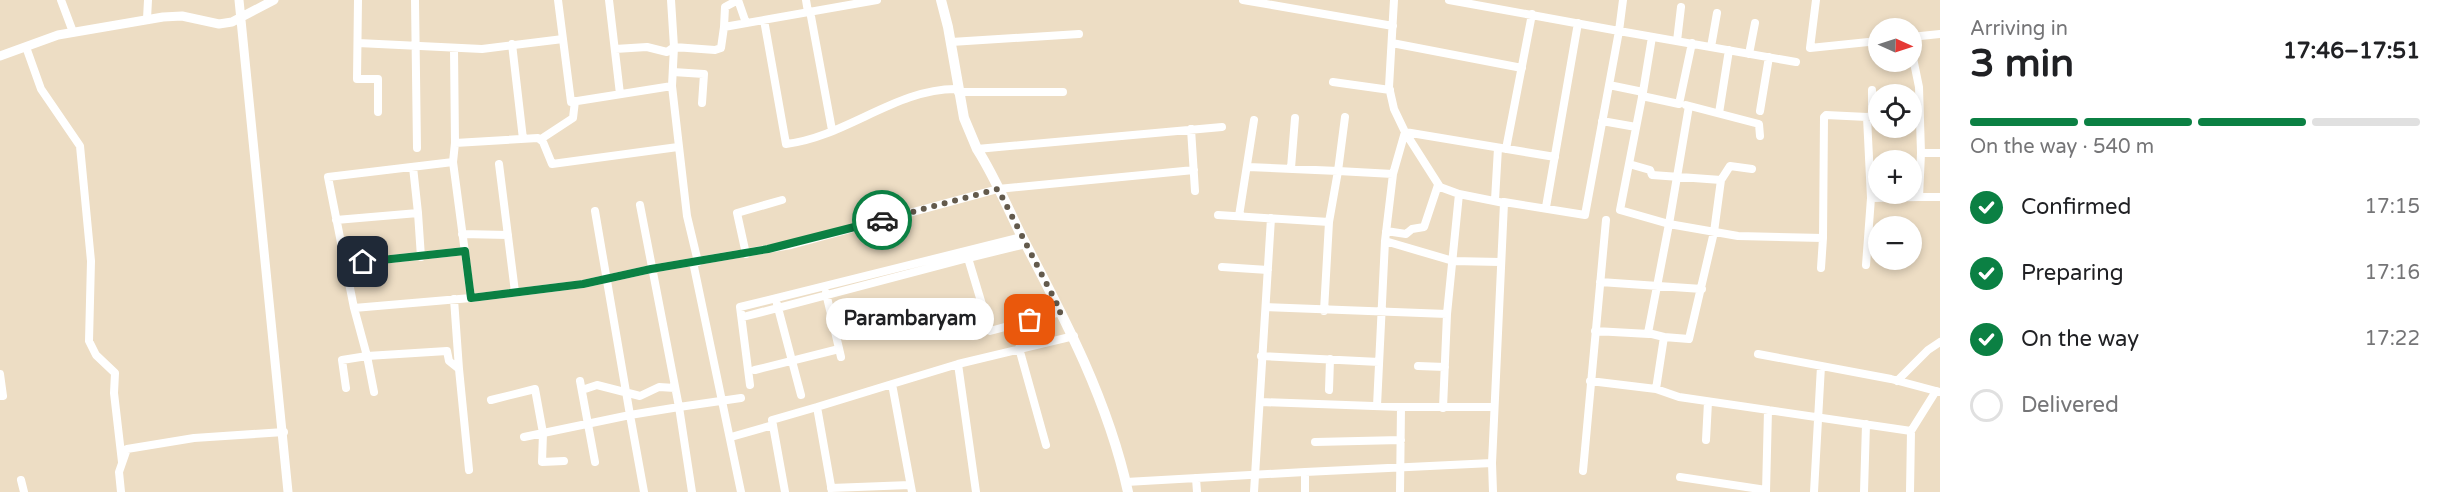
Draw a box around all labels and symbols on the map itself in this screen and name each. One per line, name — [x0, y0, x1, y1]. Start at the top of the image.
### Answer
north arrow — [1868, 18, 1922, 72]
courier — [852, 190, 912, 250]
pin — [337, 236, 388, 287]
pin — [1004, 294, 1055, 345]
callout: Parambaryam — [826, 299, 994, 341]

